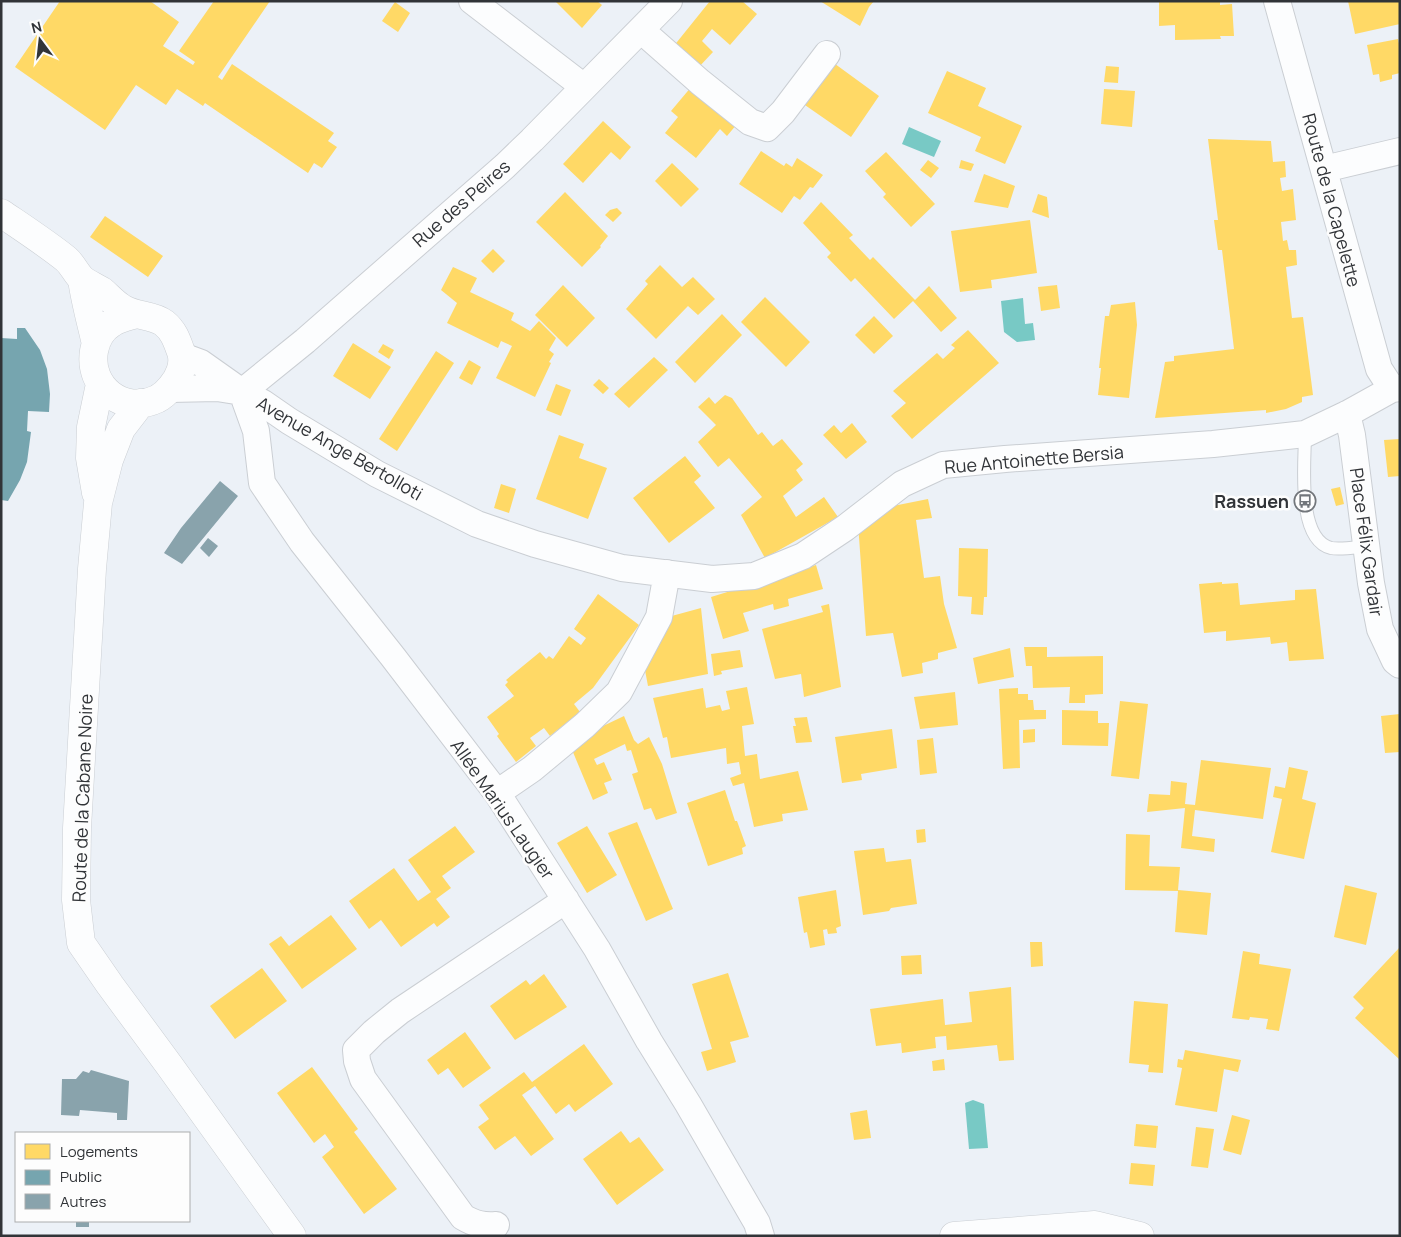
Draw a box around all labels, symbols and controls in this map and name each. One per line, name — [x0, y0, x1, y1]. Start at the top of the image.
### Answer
north arrow — [15, 15, 65, 65]
text: N — [29, 16, 44, 37]
street label: Route de la Capelette — [1297, 110, 1367, 290]
street label: Rue des Peires — [407, 154, 515, 252]
street label: Avenue Ange Bertolloti — [253, 391, 427, 505]
street label: Rue Antoinette Bersia — [943, 439, 1125, 479]
street label: Place Félix Gardair — [1345, 466, 1389, 618]
place label: Rassuen — [1214, 489, 1289, 513]
bus stop icon: Rassuen — [1293, 489, 1317, 513]
street label: Route de la Cabane Noire — [66, 693, 98, 903]
street label: Allée Marius Laugier — [446, 734, 561, 884]
legend — [15, 1132, 190, 1222]
text: Logements — [60, 1141, 138, 1162]
text: Public — [60, 1166, 102, 1187]
text: Autres — [60, 1191, 106, 1212]

